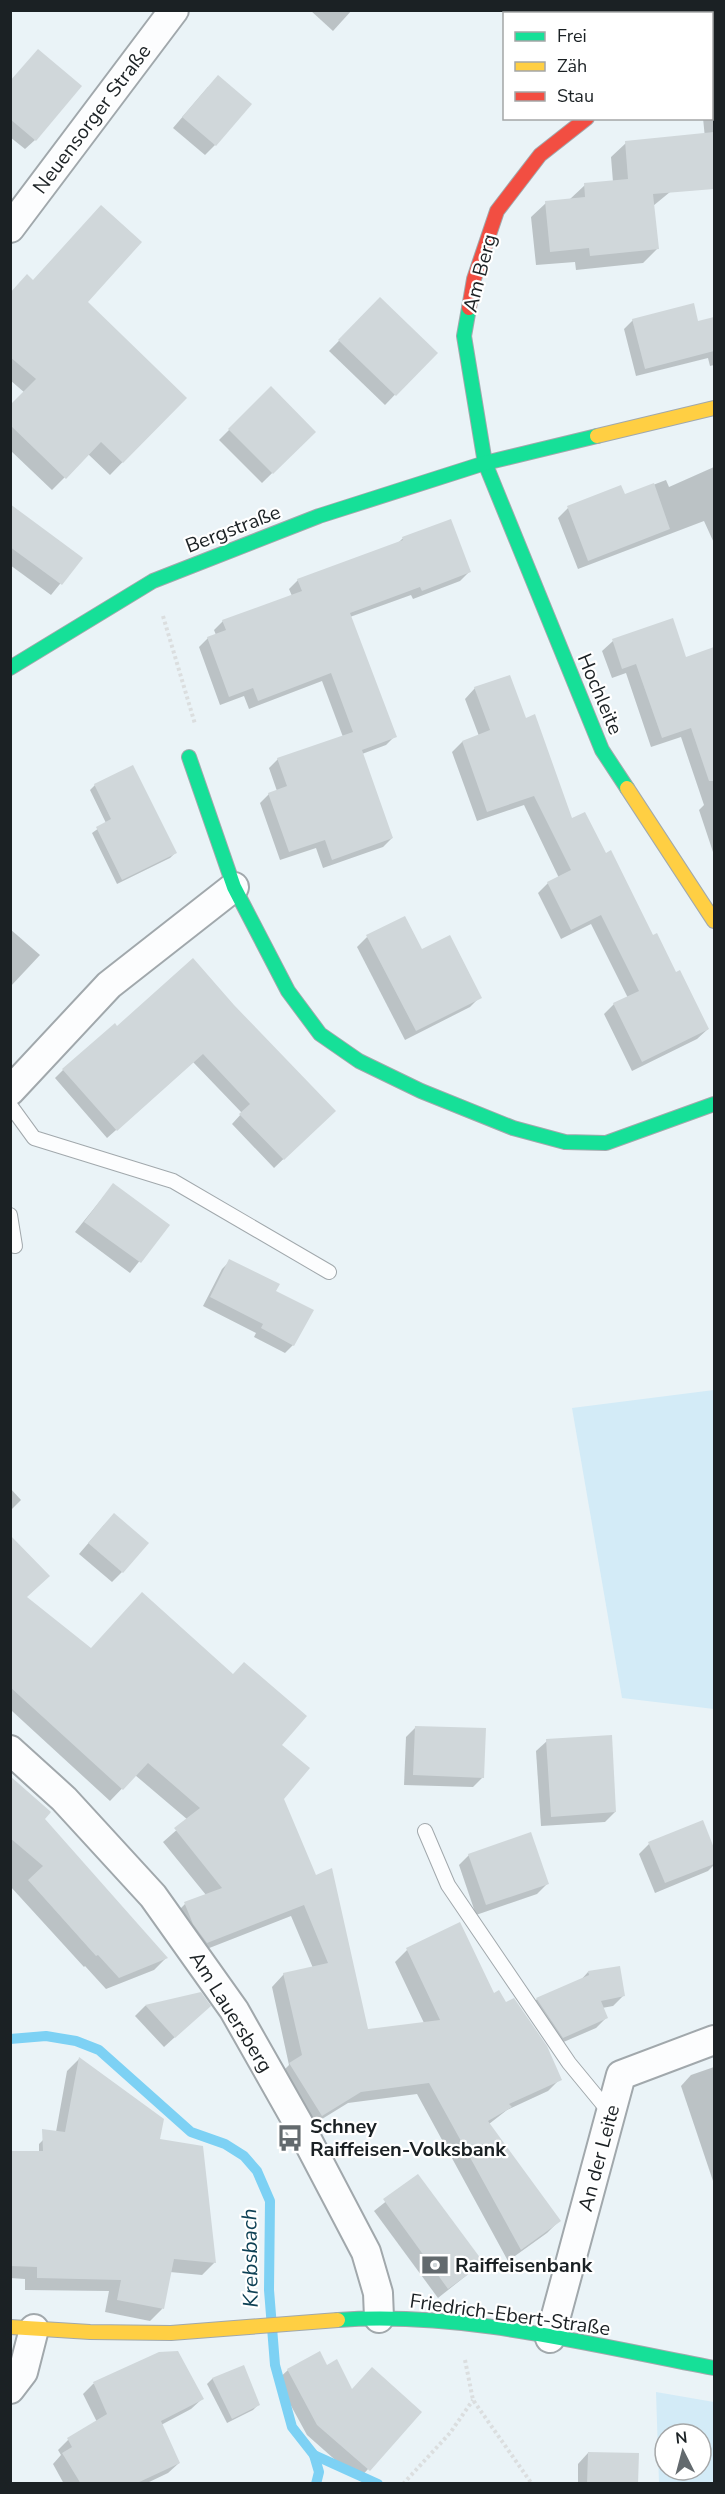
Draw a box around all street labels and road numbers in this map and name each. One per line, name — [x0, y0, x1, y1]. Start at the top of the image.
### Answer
street label: Neuensorger Straße — [27, 39, 157, 199]
street label: Am Berg — [457, 231, 503, 315]
street label: Bergstraße — [181, 498, 285, 560]
street label: Hochleite — [571, 649, 629, 739]
street label: Am Lauersberg — [183, 1946, 279, 2078]
street label: An der Leite — [572, 2102, 626, 2214]
street label: Friedrich-Ebert-Straße — [408, 2288, 612, 2342]

